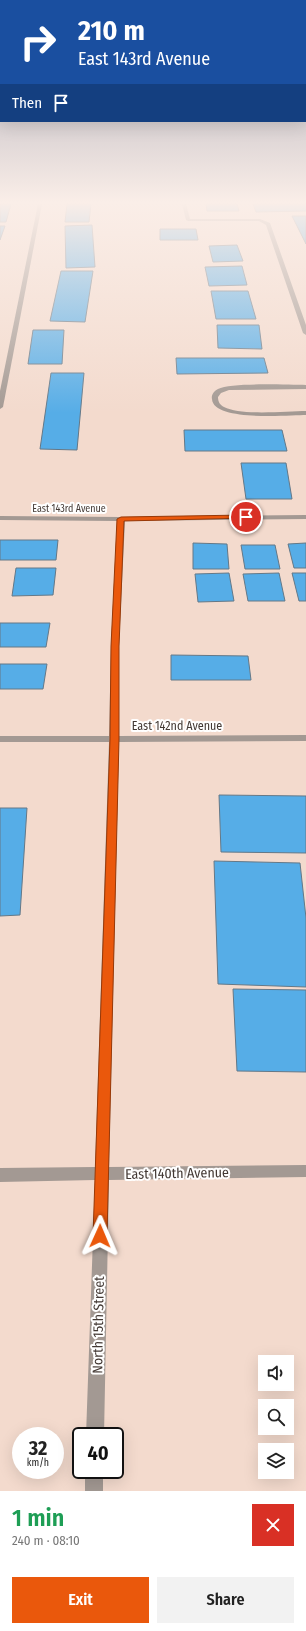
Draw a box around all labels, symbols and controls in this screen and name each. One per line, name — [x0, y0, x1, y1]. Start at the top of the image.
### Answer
text: 210 m — [78, 14, 145, 47]
icon: right — [12, 16, 64, 68]
text: East 143rd Avenue — [78, 48, 210, 70]
icon: arrive — [50, 92, 72, 114]
text: Then — [12, 94, 42, 112]
pin — [229, 500, 263, 534]
street label: East 143rd Avenue — [32, 503, 106, 515]
icon: arrive — [235, 506, 257, 528]
street label: East 142nd Avenue — [132, 719, 222, 733]
street label: East 140th Avenue — [125, 1164, 229, 1183]
position arrow — [79, 1215, 121, 1257]
street label: North 15th Street — [89, 1276, 108, 1374]
map controls — [258, 1355, 294, 1479]
button: sound — [258, 1355, 294, 1391]
button: search — [258, 1399, 294, 1435]
speed limit sign: 40 — [72, 1427, 124, 1479]
text: 32 — [29, 1436, 47, 1460]
button: layers — [258, 1443, 294, 1479]
text: km/h — [27, 1457, 49, 1469]
text: 1 min — [12, 1504, 64, 1532]
button: close — [252, 1504, 294, 1546]
text: 240 m · 08:10 — [12, 1533, 80, 1548]
button: Exit — [12, 1577, 149, 1623]
button: Share — [157, 1577, 294, 1623]

